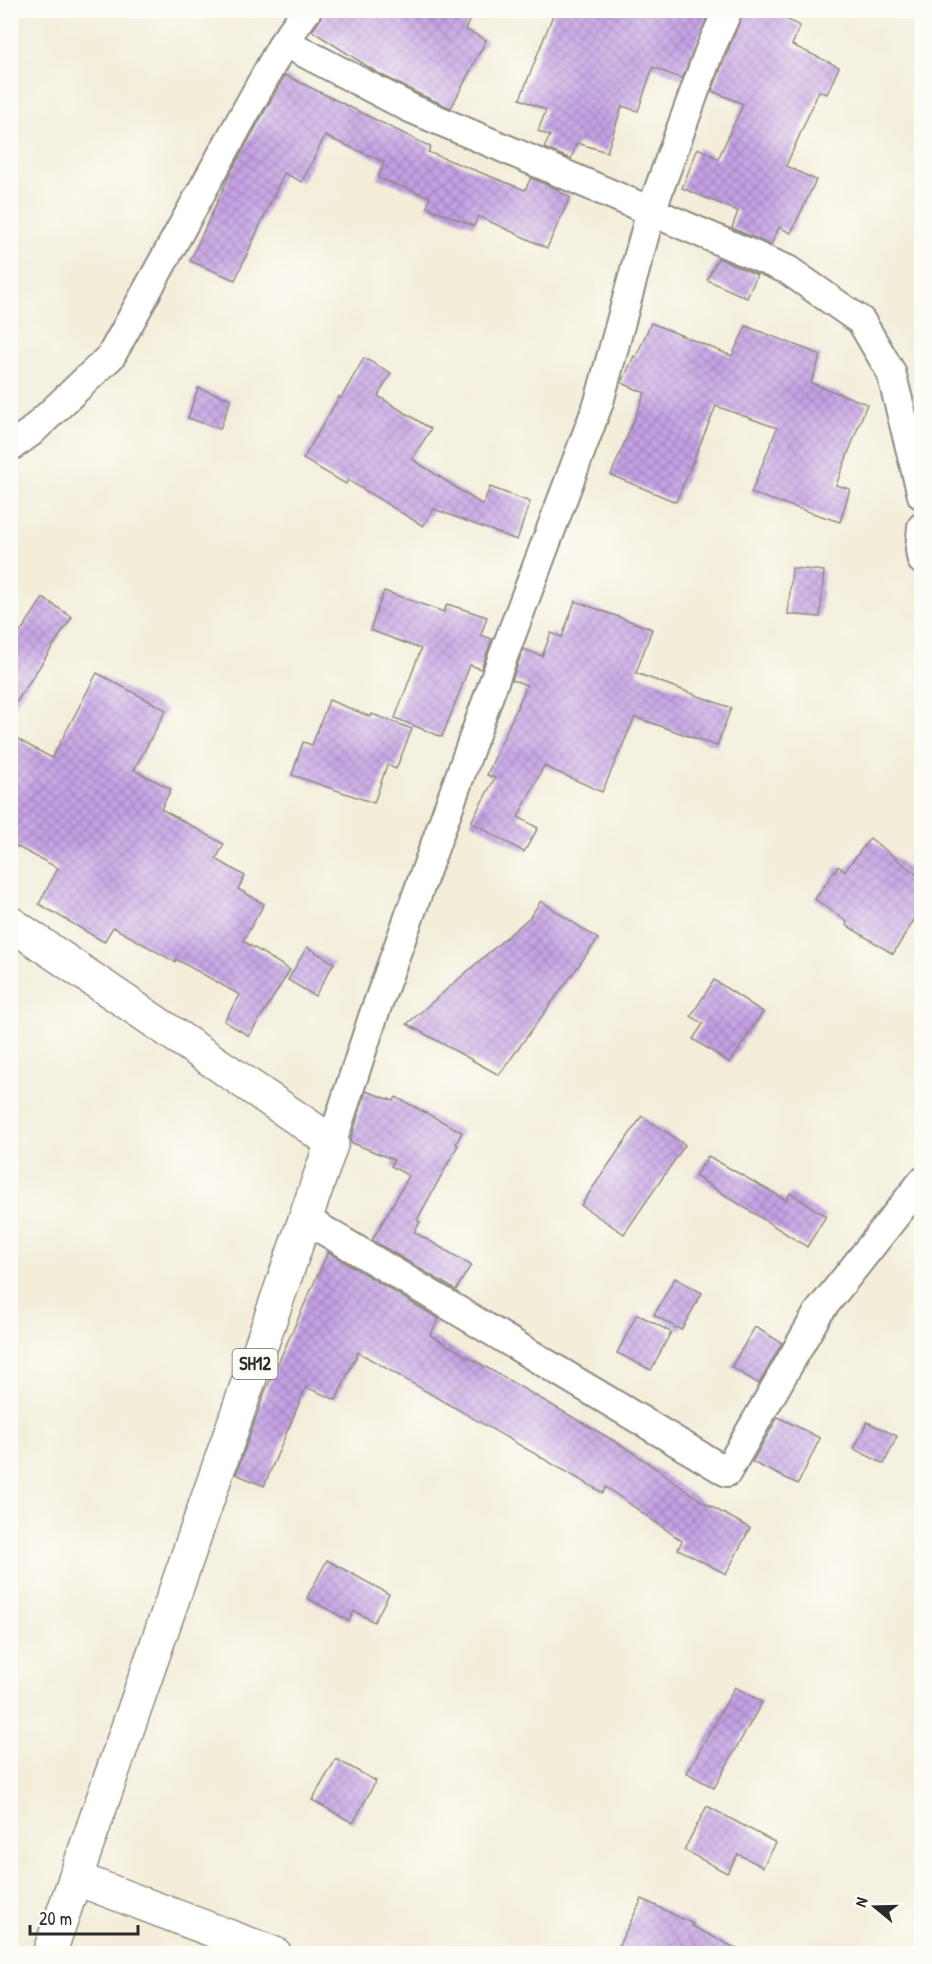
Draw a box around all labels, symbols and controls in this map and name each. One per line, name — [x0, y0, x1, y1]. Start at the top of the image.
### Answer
road number: SH12 — [232, 1349, 278, 1379]
north arrow — [845, 1877, 905, 1937]
text: N — [849, 1894, 873, 1910]
scale bar — [30, 1898, 138, 1936]
text: 20 m — [39, 1906, 72, 1931]

